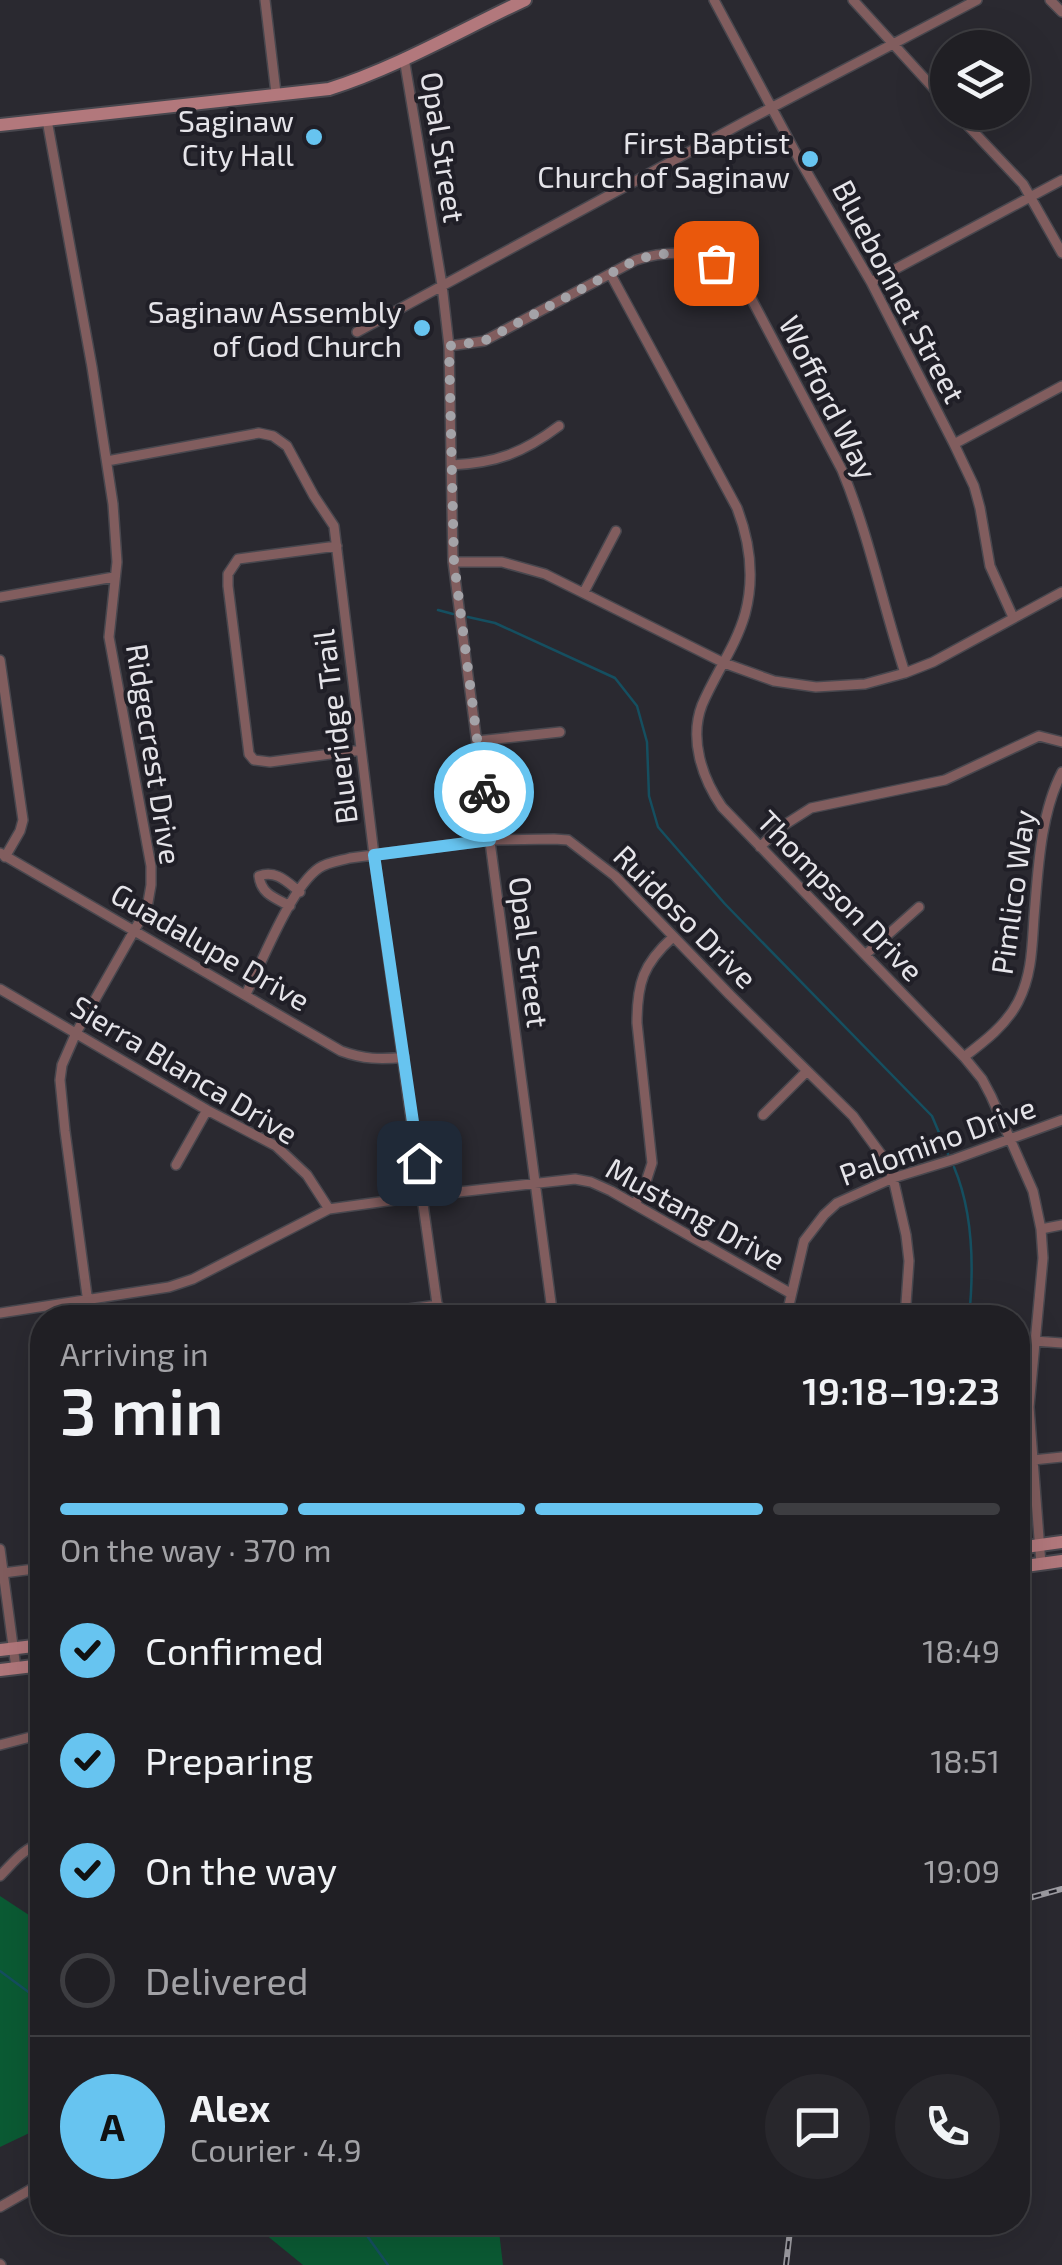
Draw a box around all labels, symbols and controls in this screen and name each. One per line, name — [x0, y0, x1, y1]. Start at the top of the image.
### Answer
map controls — [930, 30, 1030, 130]
button: layers — [930, 30, 1030, 130]
street label: Opal Street — [414, 69, 474, 225]
place label: Saginaw City Hall — [178, 102, 294, 172]
place label: First Baptist Church of Saginaw — [537, 124, 790, 194]
marker: Saginaw City Hall — [303, 126, 325, 148]
marker: First Baptist Church of Saginaw — [799, 148, 821, 170]
street label: Bluebonnet Street — [826, 173, 974, 409]
pin — [674, 221, 759, 306]
icon: bag — [689, 236, 744, 291]
place label: Saginaw Assembly of God Church — [148, 293, 402, 363]
street label: Wofford Way — [772, 309, 886, 485]
marker: Saginaw Assembly of God Church — [411, 317, 433, 339]
street label: Blueridge Trail — [304, 628, 364, 826]
street label: Ridgecrest Drive — [120, 641, 190, 867]
courier — [434, 742, 534, 842]
icon: bike — [457, 765, 512, 820]
street label: Thompson Drive — [751, 802, 931, 988]
street label: Pimlico Way — [983, 807, 1041, 977]
street label: Ruidoso Drive — [607, 837, 765, 995]
street label: Opal Street — [503, 874, 557, 1030]
street label: Guadalupe Drive — [105, 875, 317, 1017]
street label: Sierra Blanca Drive — [65, 987, 305, 1151]
street label: Palomino Drive — [834, 1088, 1040, 1192]
pin — [377, 1121, 462, 1206]
icon: home — [392, 1136, 447, 1191]
street label: Mustang Drive — [600, 1149, 792, 1277]
text: Arriving in — [60, 1334, 209, 1372]
text: 19:18–19:23 — [802, 1367, 1000, 1413]
text: 3 min — [60, 1370, 224, 1448]
text: On the way · 370 m — [60, 1530, 332, 1568]
icon: check — [60, 1623, 115, 1678]
text: Confirmed — [145, 1627, 324, 1673]
text: 18:49 — [922, 1631, 1000, 1669]
icon: check — [60, 1733, 115, 1788]
text: Preparing — [145, 1737, 313, 1783]
text: 18:51 — [930, 1741, 1000, 1779]
icon: check — [60, 1843, 115, 1898]
text: On the way — [145, 1847, 337, 1893]
text: 19:09 — [924, 1851, 1000, 1889]
text: Delivered — [145, 1957, 309, 2003]
button: chat — [765, 2074, 870, 2179]
button: phone — [895, 2074, 1000, 2179]
text: Alex — [190, 2084, 270, 2130]
text: A — [100, 2103, 125, 2149]
text: Courier · 4.9 — [190, 2130, 362, 2168]

